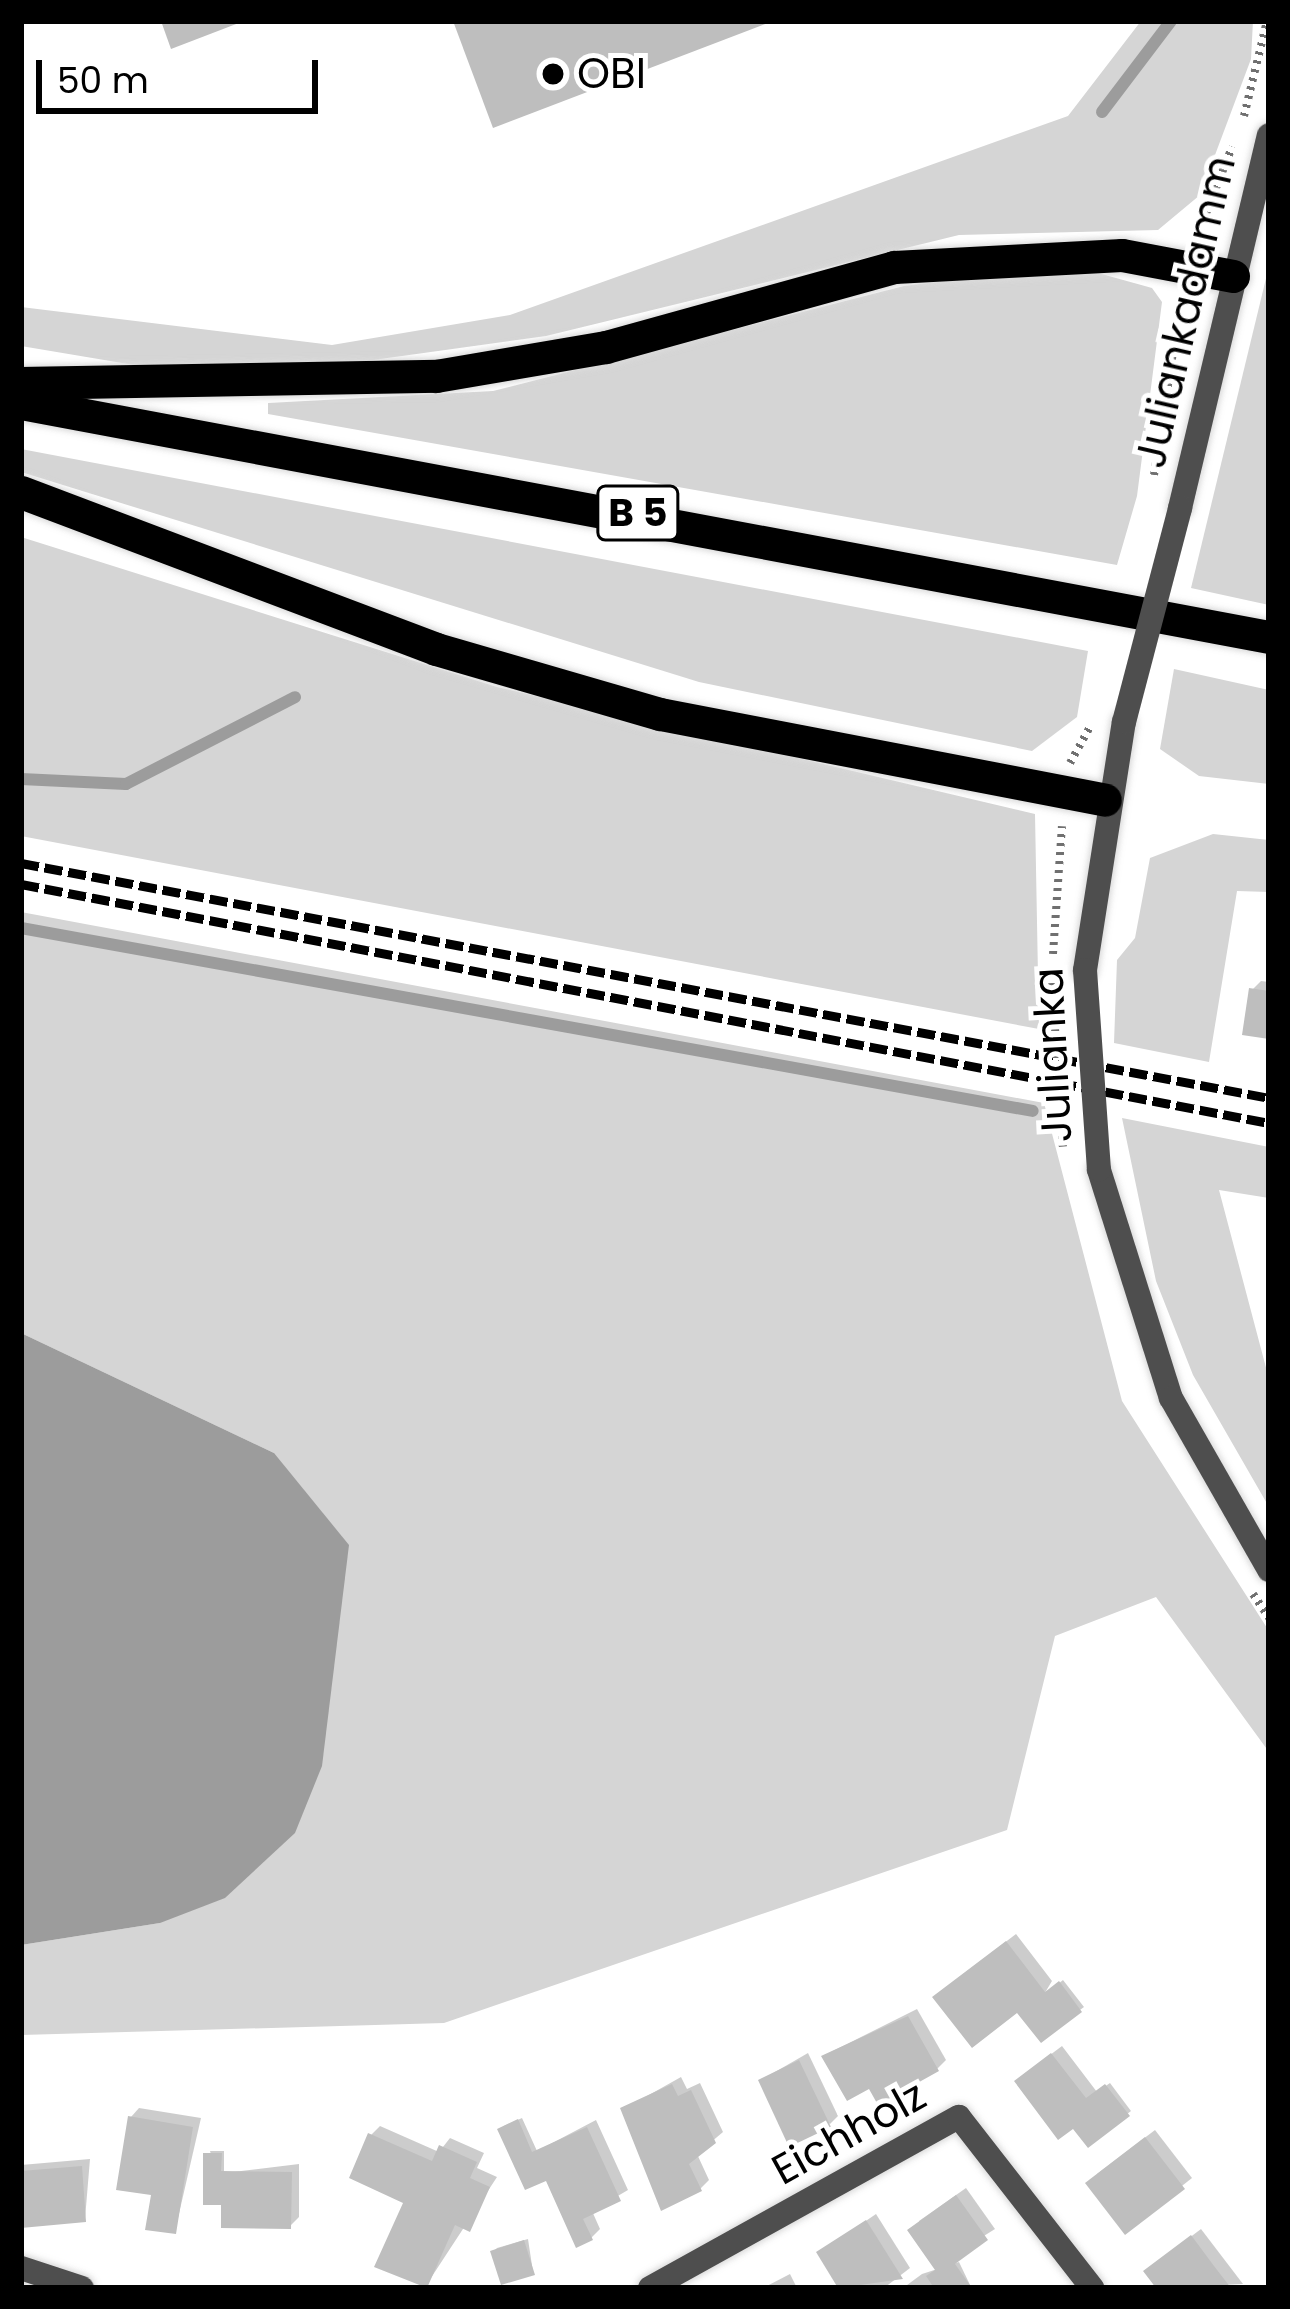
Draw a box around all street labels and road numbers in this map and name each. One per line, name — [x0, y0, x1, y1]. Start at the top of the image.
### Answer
street label: Juliankadamm — [1126, 151, 1246, 473]
road number: B 5 — [596, 480, 680, 546]
street label: Julianka — [1023, 966, 1083, 1144]
street label: Eichholz — [764, 2070, 934, 2196]

